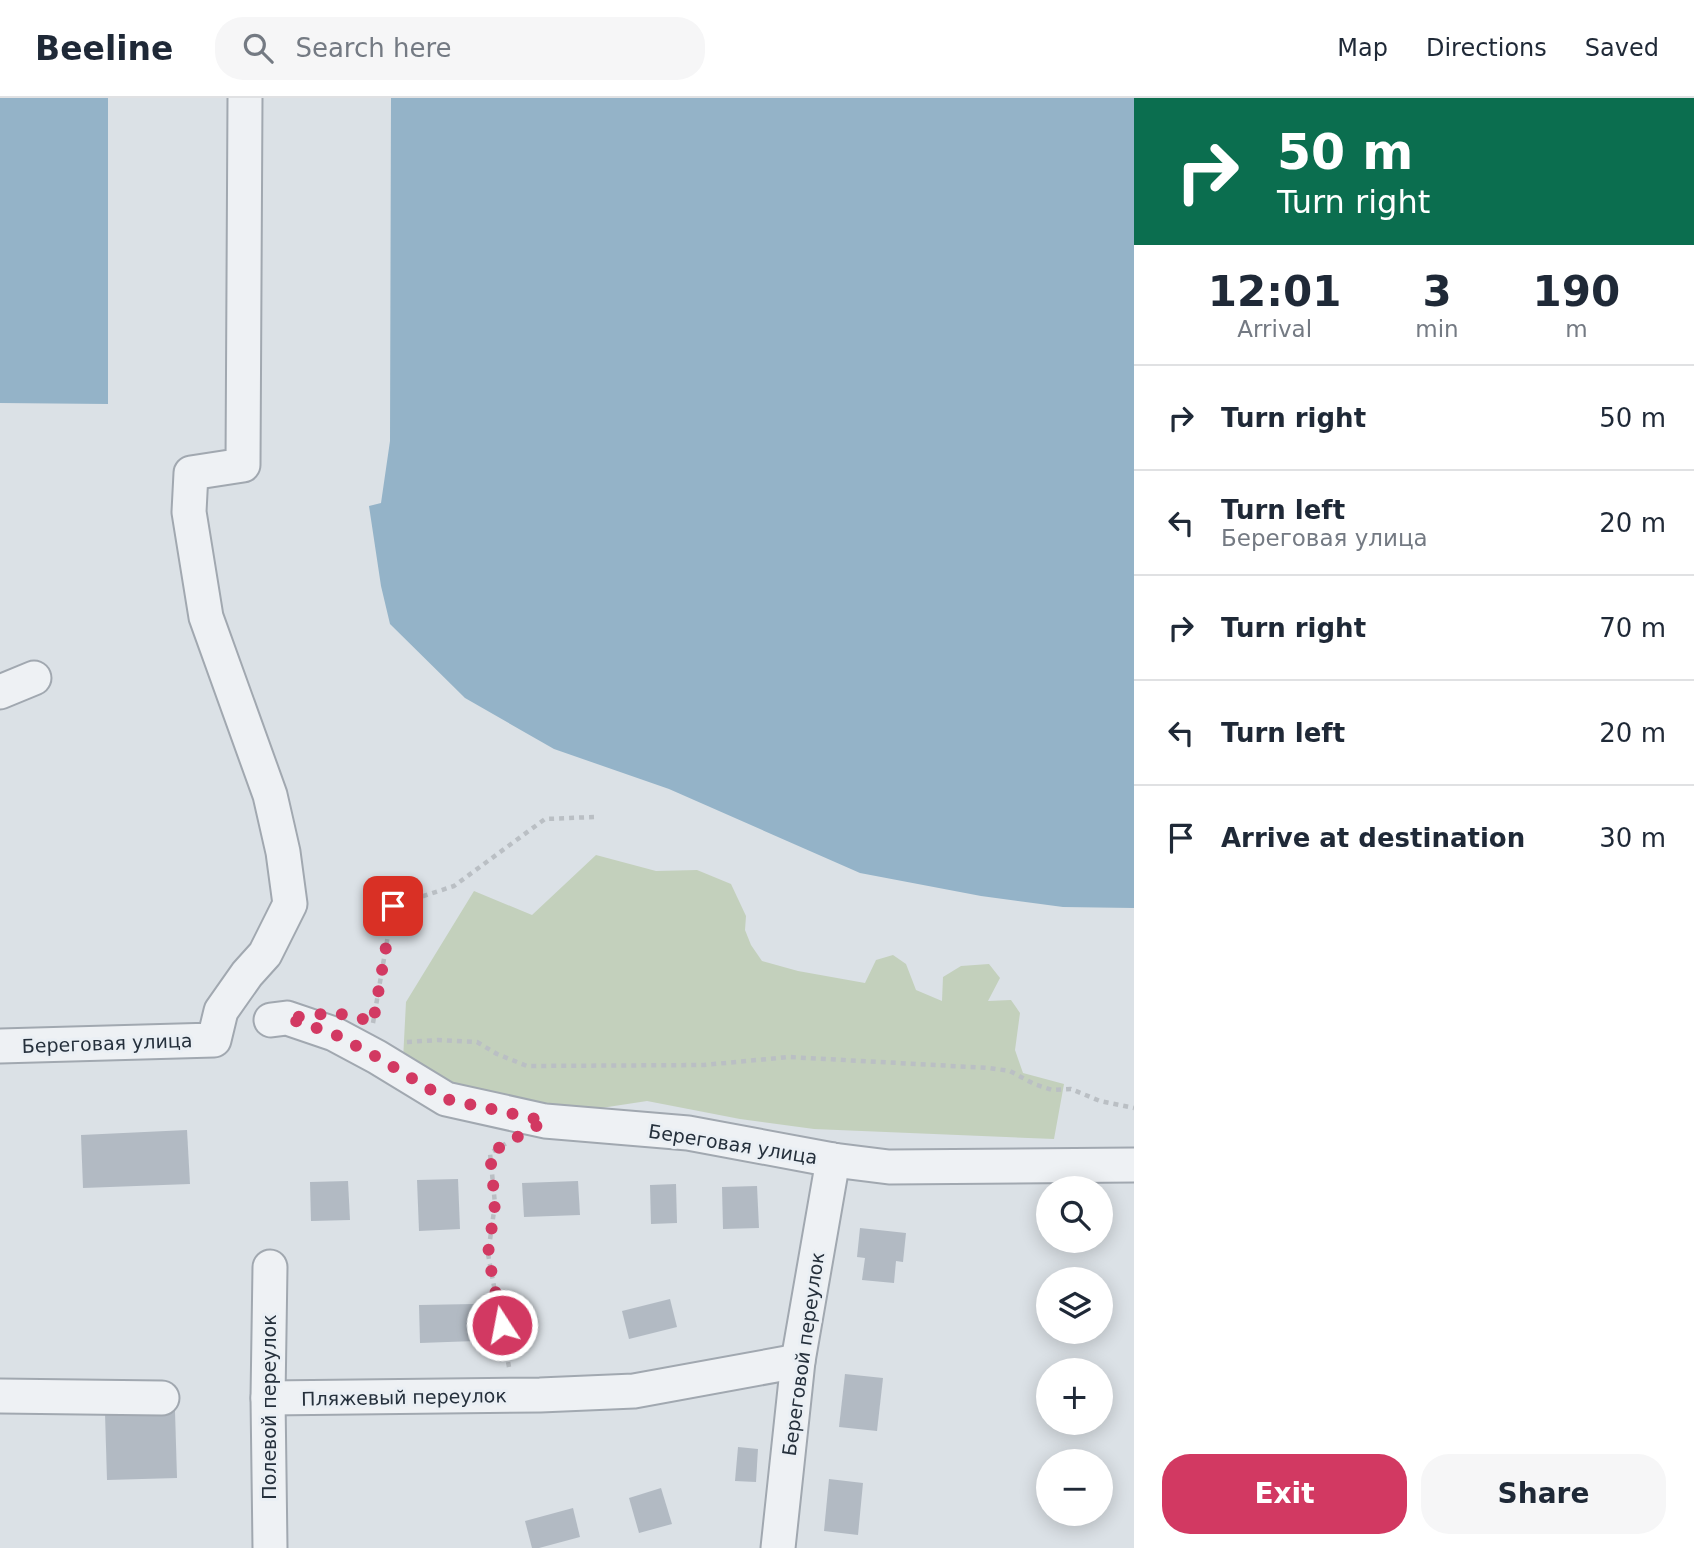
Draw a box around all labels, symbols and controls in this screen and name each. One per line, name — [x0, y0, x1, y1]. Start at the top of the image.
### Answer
search box — [215, 17, 705, 80]
text: Beeline — [35, 29, 173, 68]
icon: search — [239, 29, 277, 67]
text: Search here — [295, 33, 452, 63]
text: Map — [1337, 34, 1388, 62]
text: Directions — [1426, 34, 1547, 62]
text: Saved — [1585, 34, 1659, 62]
text: 50 m — [1277, 124, 1413, 181]
icon: right — [1162, 126, 1253, 217]
text: Turn right — [1277, 183, 1430, 221]
text: 12:01 — [1208, 267, 1342, 316]
text: 3 — [1422, 267, 1452, 316]
text: 190 — [1533, 267, 1620, 316]
text: Arrival — [1237, 316, 1312, 342]
text: min — [1415, 316, 1459, 342]
text: m — [1565, 316, 1588, 342]
icon: right — [1162, 399, 1200, 437]
text: Turn right — [1221, 403, 1366, 433]
text: 50 m — [1599, 403, 1666, 433]
text: Turn left — [1221, 495, 1345, 525]
icon: left — [1162, 504, 1200, 542]
text: 20 m — [1599, 508, 1666, 538]
text: Береговая улица — [1221, 525, 1428, 551]
icon: right — [1162, 609, 1200, 647]
text: Turn right — [1221, 613, 1366, 643]
text: 70 m — [1599, 613, 1666, 643]
icon: left — [1162, 714, 1200, 752]
text: Turn left — [1221, 718, 1345, 748]
text: 20 m — [1599, 718, 1666, 748]
icon: arrive — [1162, 819, 1200, 857]
text: Arrive at destination — [1221, 823, 1525, 853]
text: 30 m — [1599, 823, 1666, 853]
pin — [363, 876, 423, 936]
icon: arrive — [374, 887, 412, 925]
street label: Береговая улица — [21, 1029, 193, 1057]
street label: Береговая улица — [647, 1120, 819, 1168]
map controls — [1036, 1176, 1113, 1526]
button: search — [1036, 1176, 1113, 1253]
street label: Береговой переулок — [778, 1251, 828, 1457]
button: layers — [1036, 1267, 1113, 1344]
position arrow — [465, 1288, 539, 1362]
street label: Полевой переулок — [258, 1314, 280, 1500]
button: + — [1036, 1358, 1113, 1435]
street label: Пляжевый переулок — [301, 1384, 507, 1410]
button: − — [1036, 1449, 1113, 1526]
button: Exit — [1162, 1454, 1407, 1534]
button: Share — [1421, 1454, 1666, 1534]

